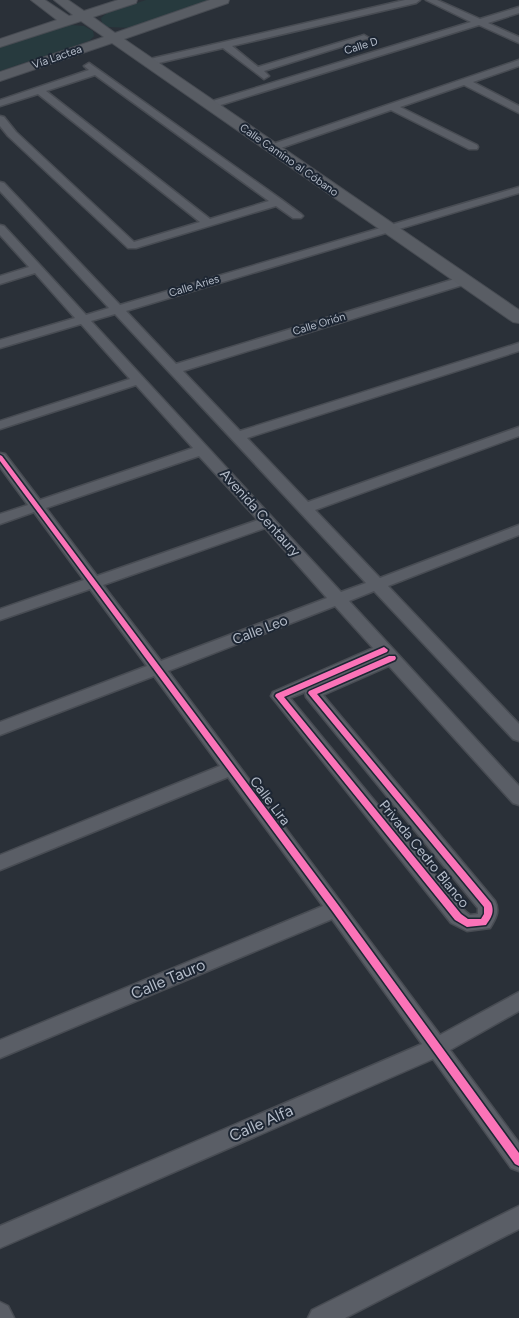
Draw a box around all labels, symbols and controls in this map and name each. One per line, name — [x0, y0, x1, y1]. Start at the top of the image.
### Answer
street label: Calle D — [343, 35, 380, 57]
street label: Vía Lactea — [31, 42, 83, 72]
street label: Calle Camino al Cóbano — [237, 121, 341, 199]
street label: Calle Aries — [167, 272, 221, 300]
street label: Calle Orión — [291, 310, 347, 338]
street label: Avenida Centaury — [216, 466, 304, 561]
street label: Calle Leo — [230, 612, 290, 648]
street label: Calle Lira — [246, 773, 294, 829]
street label: Privada Cedro Blanco — [375, 797, 473, 911]
street label: Calle Tauro — [128, 955, 208, 1003]
street label: Calle Alfa — [226, 1101, 296, 1145]

